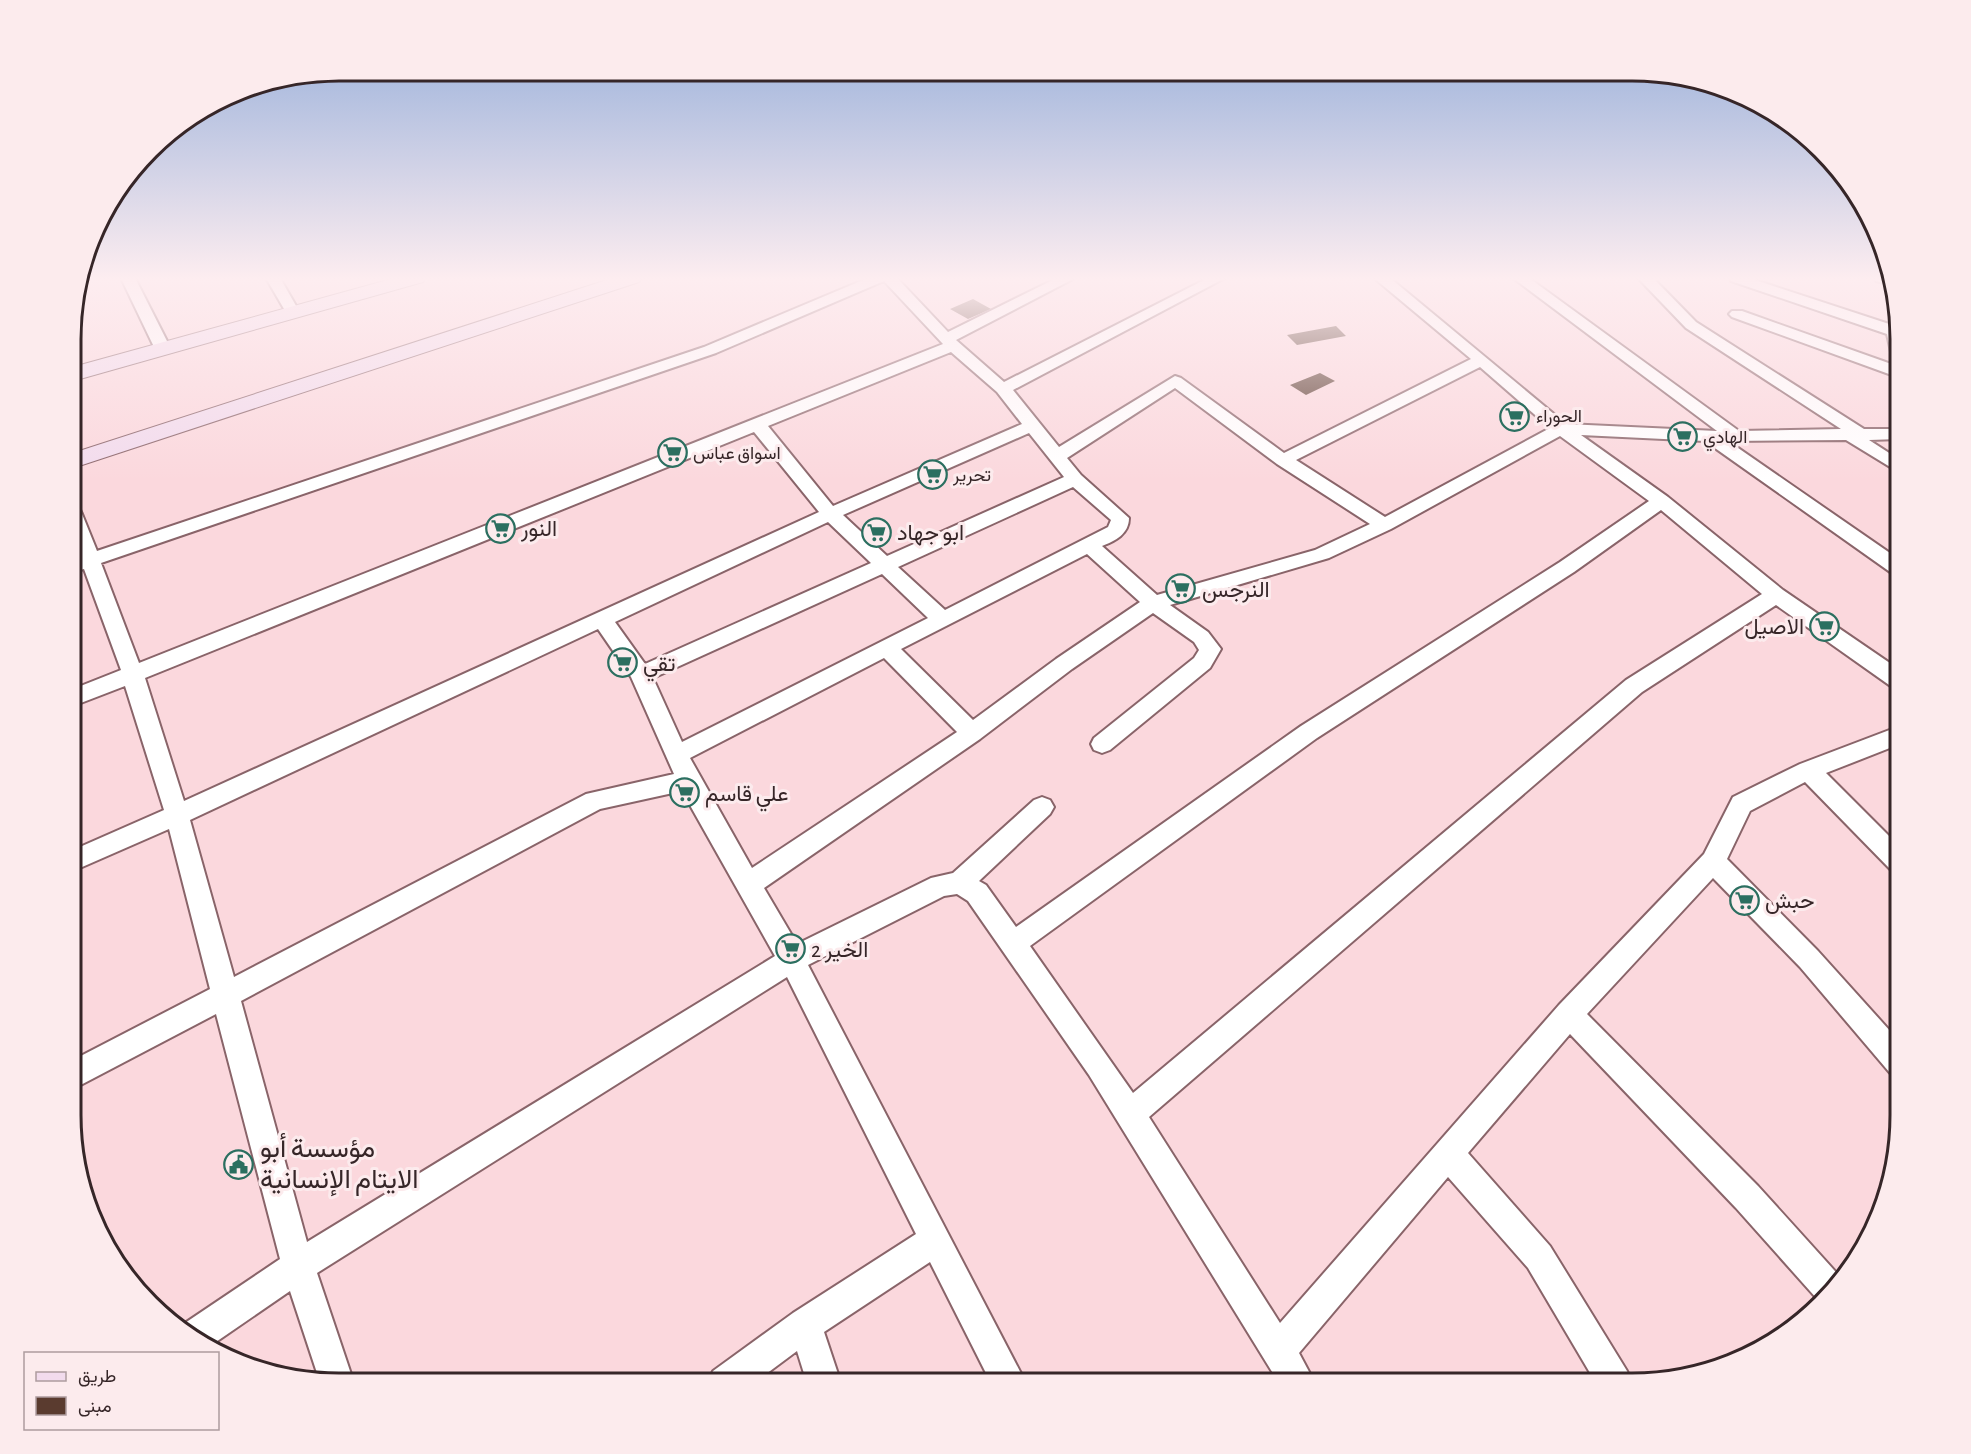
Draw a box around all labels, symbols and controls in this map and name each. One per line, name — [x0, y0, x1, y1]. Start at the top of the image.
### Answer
supermarket icon: الحوراء — [1499, 400, 1531, 432]
place label: الحوراء — [1536, 408, 1582, 427]
supermarket icon: الهادي — [1666, 421, 1698, 453]
place label: الهادي — [1703, 429, 1747, 452]
supermarket icon: اسواق عباس — [656, 437, 688, 469]
place label: اسواق عباس — [693, 445, 781, 464]
supermarket icon: تحرير — [916, 459, 948, 491]
place label: تحرير — [952, 467, 991, 486]
supermarket icon: النور — [484, 512, 516, 544]
supermarket icon: ابو جهاد — [860, 516, 892, 548]
place label: النور — [520, 518, 557, 542]
place label: ابو جهاد — [897, 522, 964, 546]
supermarket icon: النرجس — [1165, 573, 1197, 605]
place label: النرجس — [1202, 579, 1270, 603]
supermarket icon: الاصيل — [1809, 610, 1841, 642]
place label: الاصيل — [1745, 616, 1804, 639]
supermarket icon: تقي — [606, 647, 638, 679]
place label: تقي — [643, 653, 676, 682]
supermarket icon: علي قاسم — [668, 777, 700, 809]
place label: علي قاسم — [705, 783, 788, 812]
supermarket icon: حبش — [1728, 884, 1760, 916]
place label: حبش — [1765, 890, 1815, 914]
supermarket icon: الخير 2 — [774, 933, 806, 965]
place label: الخير 2 — [811, 939, 868, 963]
place label: مؤسسة أبو الايتام الإنسانية — [260, 1132, 419, 1197]
public building icon: مؤسسة أبو الايتام الإنسانية — [223, 1148, 255, 1180]
legend — [24, 1352, 219, 1430]
text: طريق — [78, 1368, 116, 1387]
text: مبنى — [78, 1398, 112, 1417]

